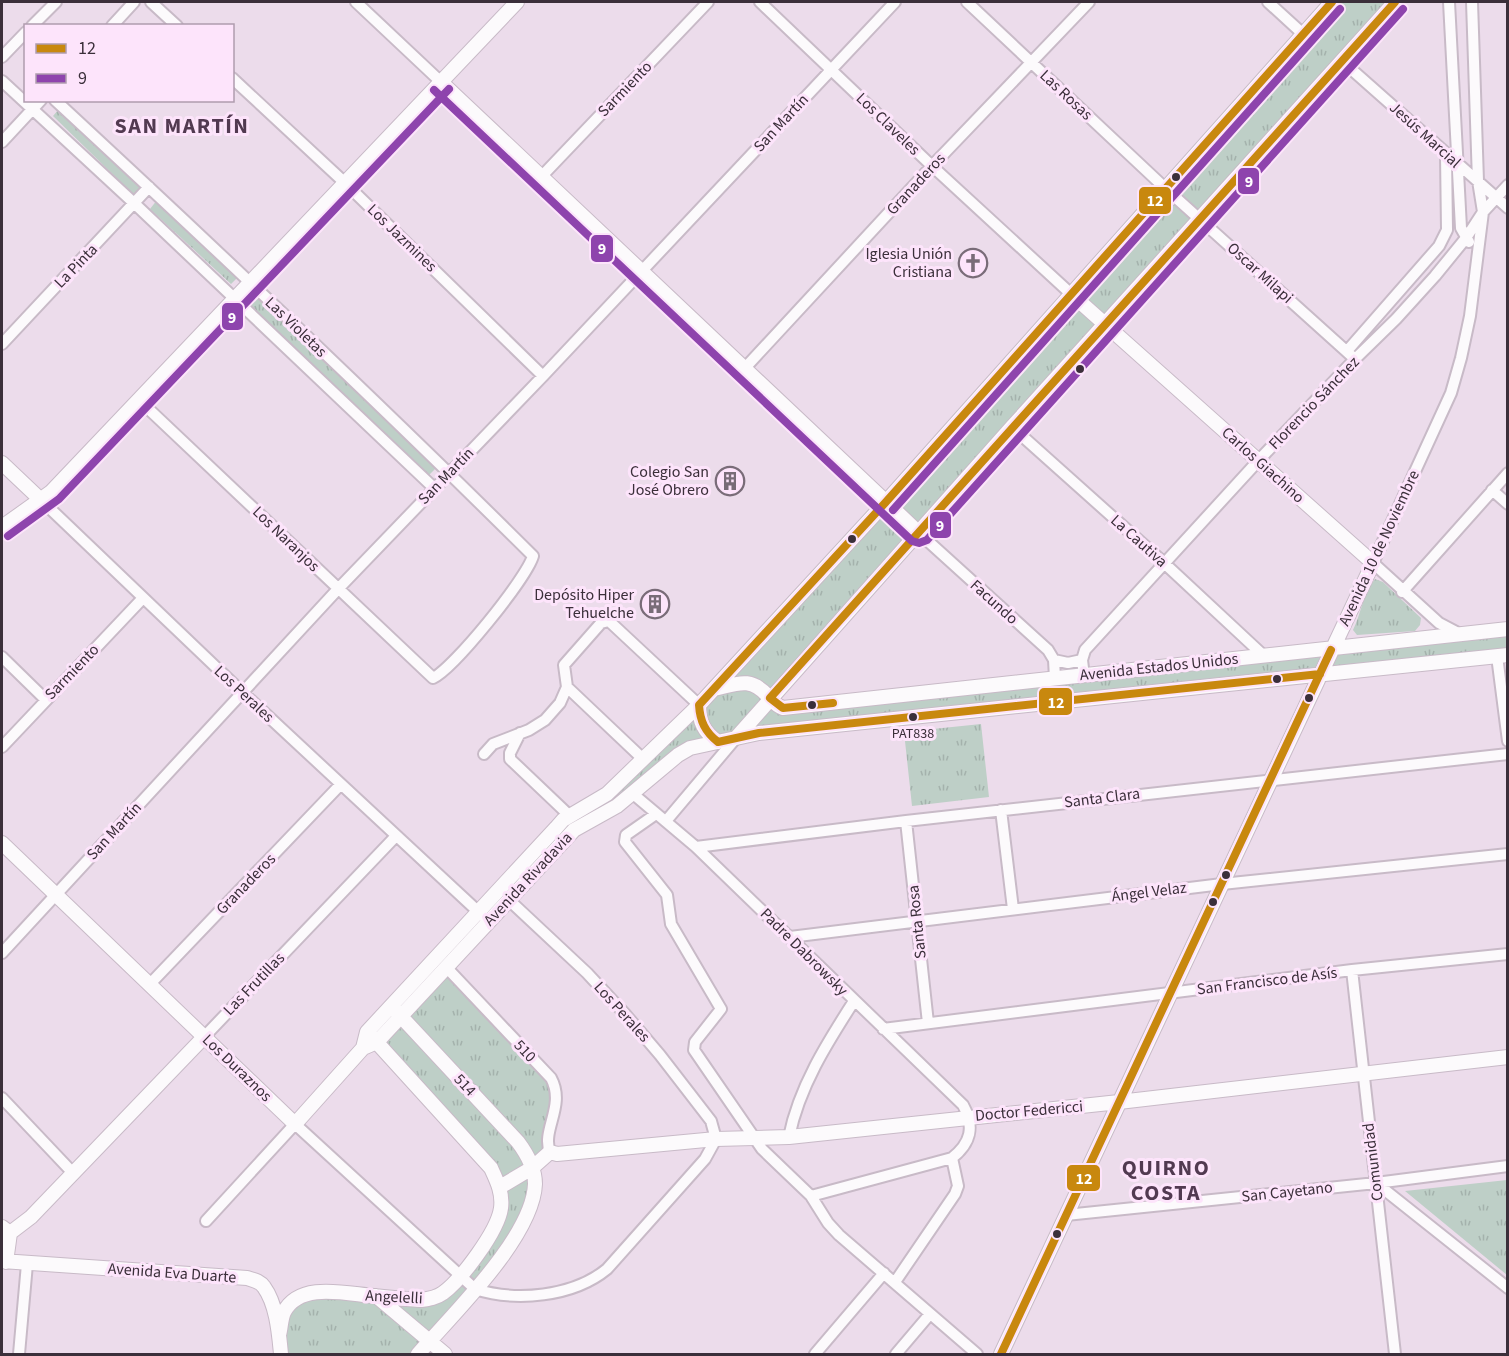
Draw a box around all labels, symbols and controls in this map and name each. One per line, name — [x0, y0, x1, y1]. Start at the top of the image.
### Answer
legend — [24, 24, 234, 102]
text: 12 — [78, 36, 96, 61]
street label: Sarmiento — [593, 56, 657, 122]
street label: Las Rosas — [1035, 65, 1097, 125]
text: 9 — [78, 66, 87, 91]
street label: Los Claveles — [851, 88, 925, 160]
street label: San Martín — [748, 89, 814, 157]
street label: Jesús Marcial — [1384, 97, 1466, 173]
district label: SAN MARTÍN — [115, 110, 249, 142]
street label: Granaderos — [882, 148, 951, 220]
line badge: 9 — [1237, 167, 1260, 195]
unlabelled marker — [1170, 171, 1182, 183]
text: 9 — [1245, 171, 1253, 193]
line badge: 12 — [1138, 186, 1172, 215]
text: 12 — [1147, 190, 1163, 212]
street label: Los Jazmines — [362, 199, 442, 277]
line badge: 9 — [590, 234, 614, 263]
street label: Oscar Milapi — [1222, 237, 1298, 309]
text: 9 — [598, 238, 606, 260]
street label: La Pinta — [49, 239, 103, 293]
place label: Iglesia Unión Cristiana — [865, 243, 952, 283]
church icon: Iglesia Unión Cristiana — [957, 247, 989, 279]
street label: Las Violetas — [260, 292, 332, 362]
line badge: 9 — [221, 302, 244, 331]
text: 9 — [228, 307, 236, 329]
street label: Florencio Sánchez — [1264, 351, 1364, 455]
unlabelled marker — [1074, 363, 1086, 375]
street label: Carlos Giachino — [1217, 422, 1309, 508]
street label: San Martín — [413, 442, 479, 510]
place label: Colegio San José Obrero — [628, 461, 709, 501]
building icon: Colegio San José Obrero — [714, 465, 746, 497]
street label: Avenida 10 de Noviembre — [1333, 466, 1425, 630]
street label: Los Naranjos — [247, 501, 325, 577]
street label: La Cautiva — [1106, 510, 1172, 572]
line badge: 9 — [929, 511, 952, 539]
text: 9 — [936, 515, 944, 537]
unlabelled marker — [846, 533, 858, 545]
street label: Facundo — [965, 575, 1023, 629]
place label: Depósito Hiper Tehuelche — [534, 584, 634, 624]
building icon: Depósito Hiper Tehuelche — [639, 588, 671, 620]
street label: Sarmiento — [40, 639, 104, 705]
street label: Avenida Estados Unidos — [1079, 648, 1240, 686]
street label: Los Perales — [209, 660, 279, 728]
unlabelled marker — [1271, 673, 1283, 685]
line badge: 12 — [1038, 687, 1073, 716]
text: 12 — [1048, 692, 1064, 714]
unlabelled marker — [1303, 692, 1315, 704]
unlabelled marker — [806, 699, 818, 711]
marker: PAT838 — [907, 711, 919, 723]
place label: PAT838 — [892, 724, 934, 744]
street label: Santa Clara — [1063, 782, 1141, 814]
street label: San Martín — [81, 797, 147, 865]
street label: Avenida Rivadavia — [479, 827, 577, 931]
street label: Granaderos — [211, 848, 281, 920]
unlabelled marker — [1220, 869, 1232, 881]
street label: Ángel Velaz — [1110, 876, 1188, 908]
street label: Santa Rosa — [902, 884, 932, 960]
unlabelled marker — [1207, 896, 1219, 908]
street label: Padre Dabrowsky — [755, 903, 853, 1001]
street label: Las Frutillas — [218, 947, 290, 1020]
street label: San Francisco de Asís — [1196, 961, 1339, 1001]
street label: Los Perales — [589, 977, 655, 1047]
street label: Los Duraznos — [197, 1029, 277, 1107]
street label: 510 — [509, 1035, 541, 1067]
street label: 514 — [449, 1069, 481, 1101]
street label: Doctor Federicci — [974, 1095, 1084, 1127]
street label: Comunidad — [1357, 1122, 1389, 1202]
district label: QUIRNO COSTA — [1122, 1152, 1210, 1209]
line badge: 12 — [1066, 1164, 1101, 1192]
text: 12 — [1076, 1168, 1092, 1190]
street label: San Cayetano — [1240, 1176, 1334, 1208]
unlabelled marker — [1051, 1228, 1063, 1240]
street label: Avenida Eva Duarte — [107, 1258, 237, 1288]
street label: Angelelli — [365, 1285, 423, 1309]

